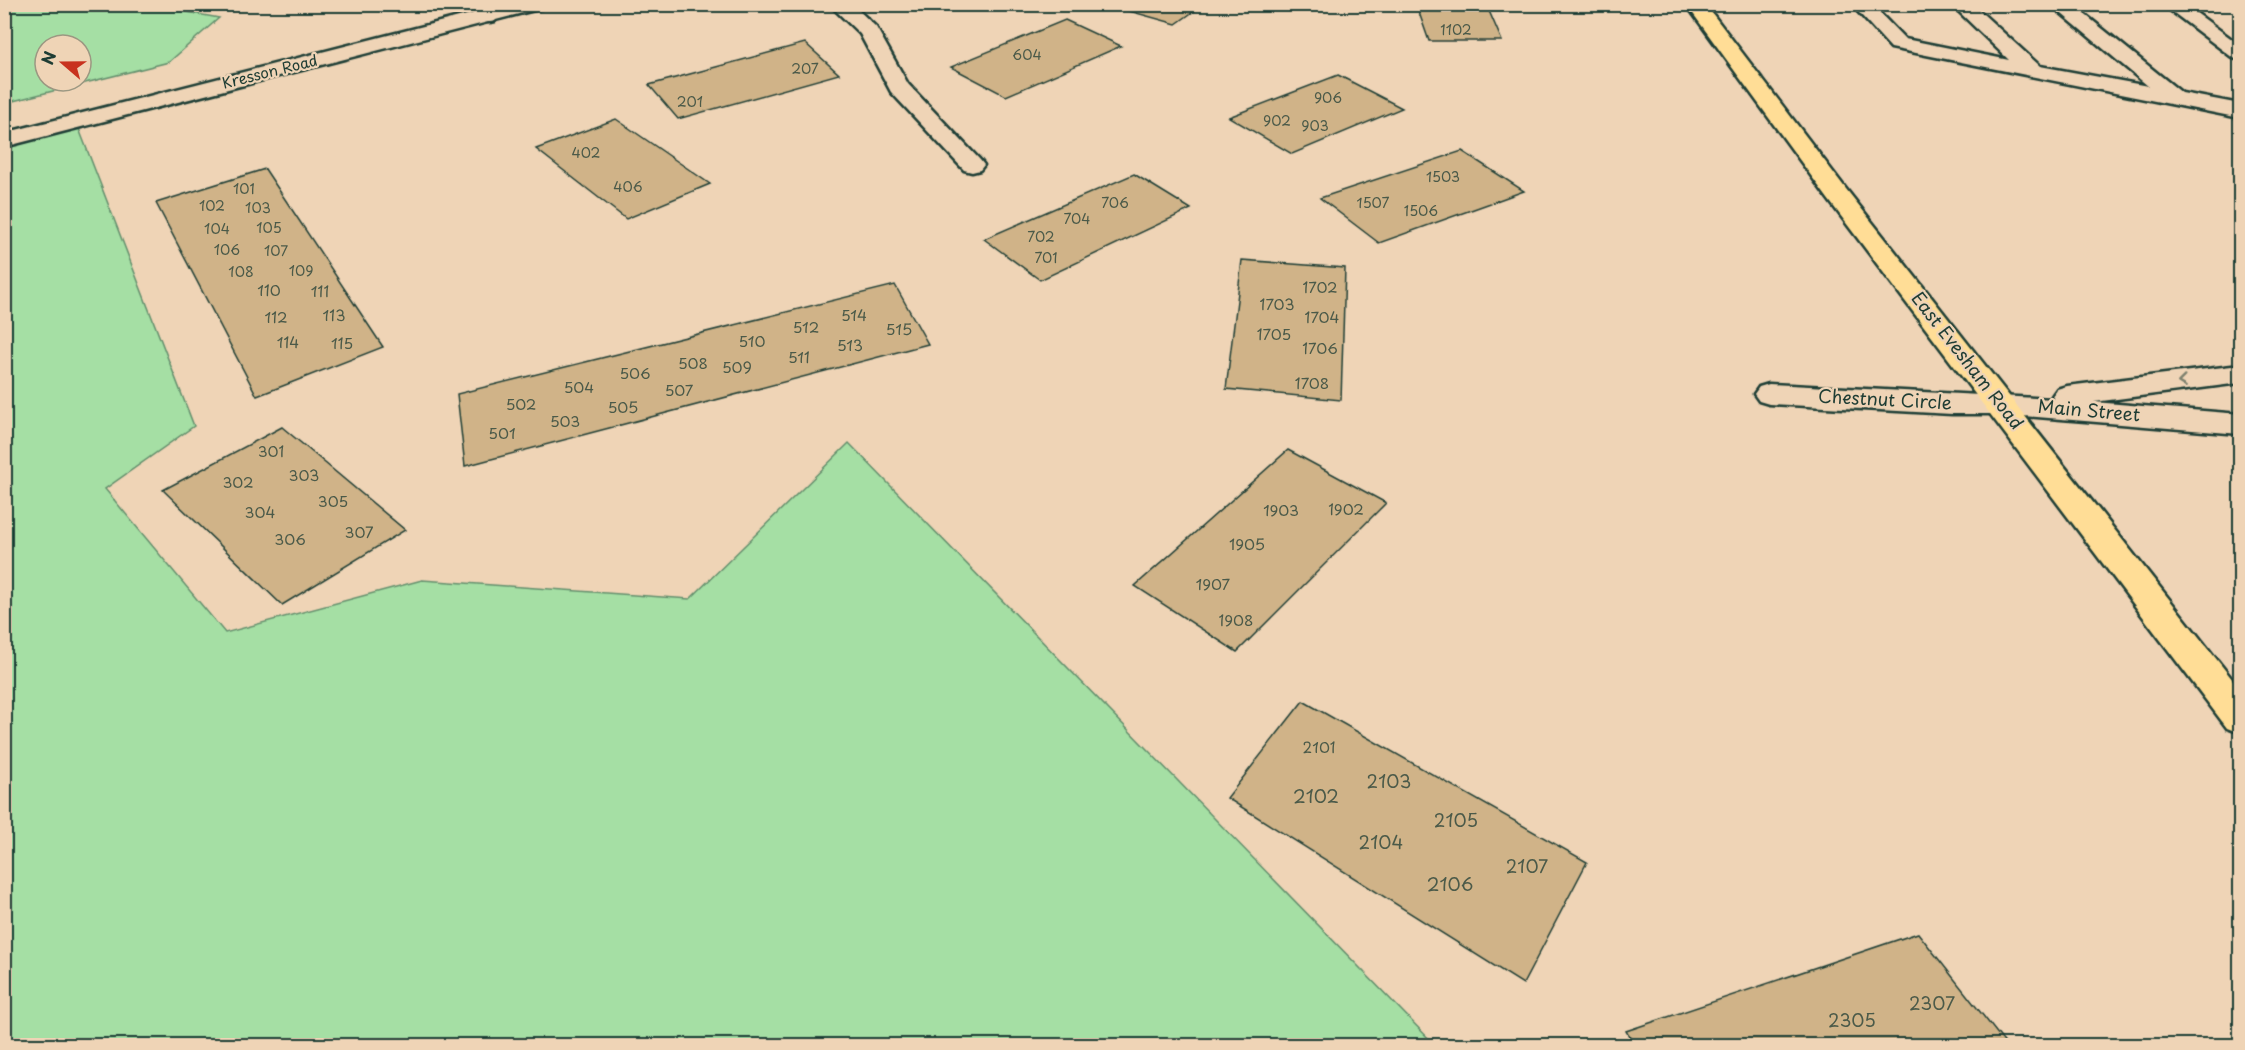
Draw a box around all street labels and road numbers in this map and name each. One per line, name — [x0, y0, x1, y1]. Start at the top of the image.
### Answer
street label: Kresson Road — [219, 48, 320, 94]
street label: East Evesham Road — [1906, 285, 2031, 435]
street label: Chestnut Circle — [1818, 382, 1953, 415]
street label: Main Street — [2037, 392, 2141, 427]

